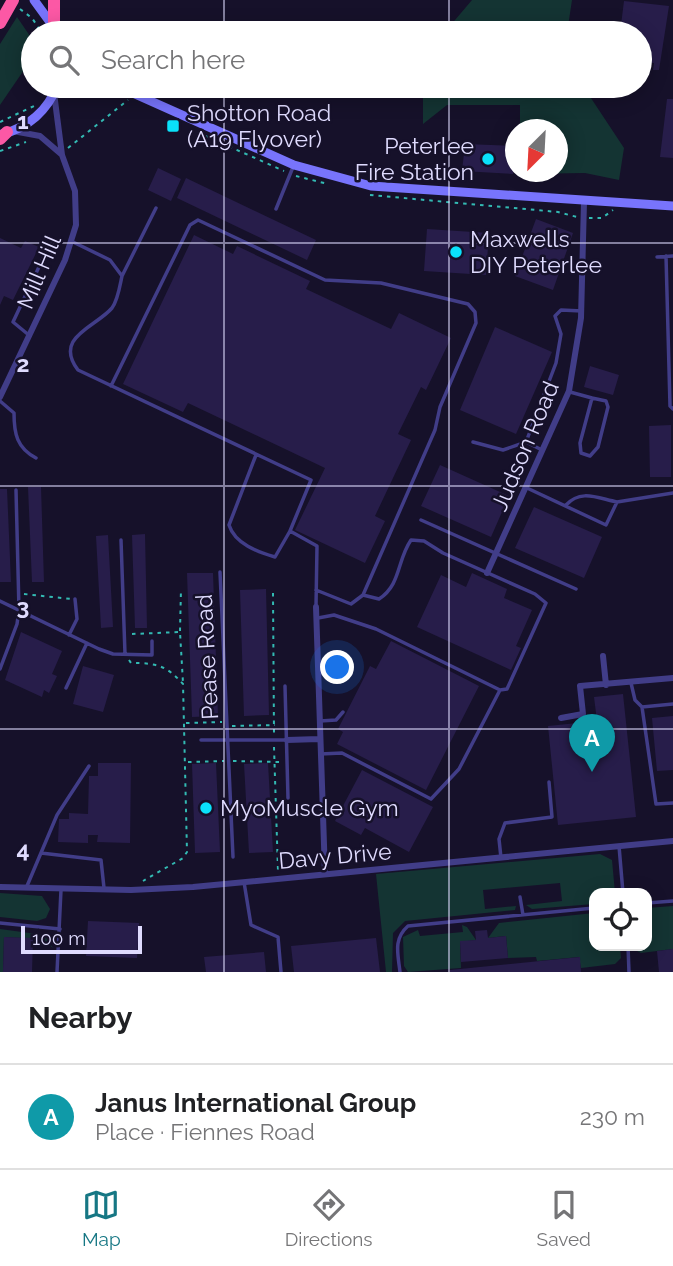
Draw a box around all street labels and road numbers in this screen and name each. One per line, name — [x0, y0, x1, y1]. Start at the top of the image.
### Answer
street label: Mill Hill — [11, 230, 66, 313]
street label: Judson Road — [485, 377, 564, 515]
street label: Pease Road — [190, 594, 223, 721]
street label: Davy Drive — [277, 837, 393, 874]

